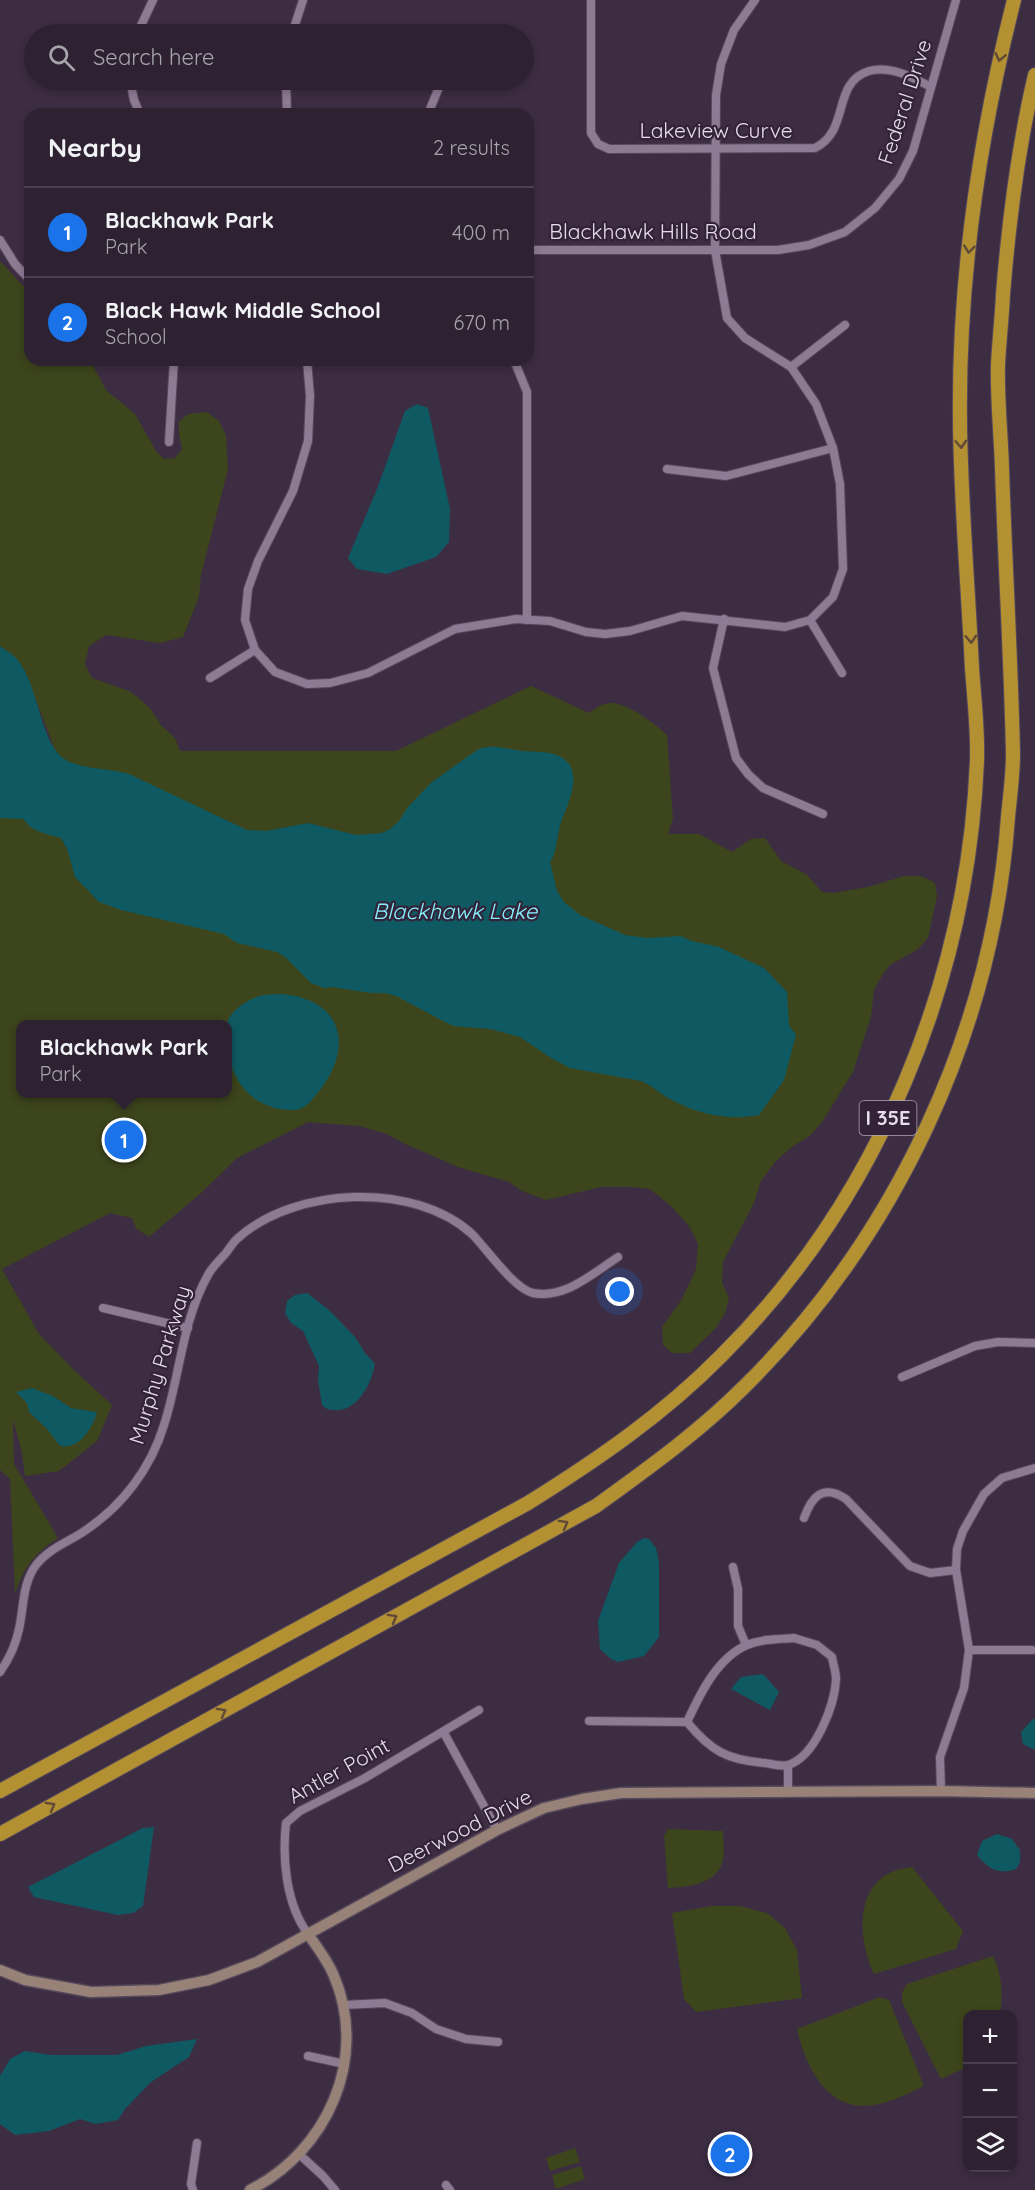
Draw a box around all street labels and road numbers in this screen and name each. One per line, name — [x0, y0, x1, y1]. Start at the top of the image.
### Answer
street label: Federal Drive — [872, 36, 936, 167]
street label: Lakeview Curve — [639, 117, 793, 143]
street label: Blackhawk Hills Road — [549, 218, 757, 244]
road number: I 35E — [860, 1101, 916, 1135]
street label: Murphy Parkway — [123, 1282, 196, 1447]
street label: Antler Point — [283, 1732, 394, 1809]
street label: Deerwood Drive — [383, 1783, 536, 1878]

